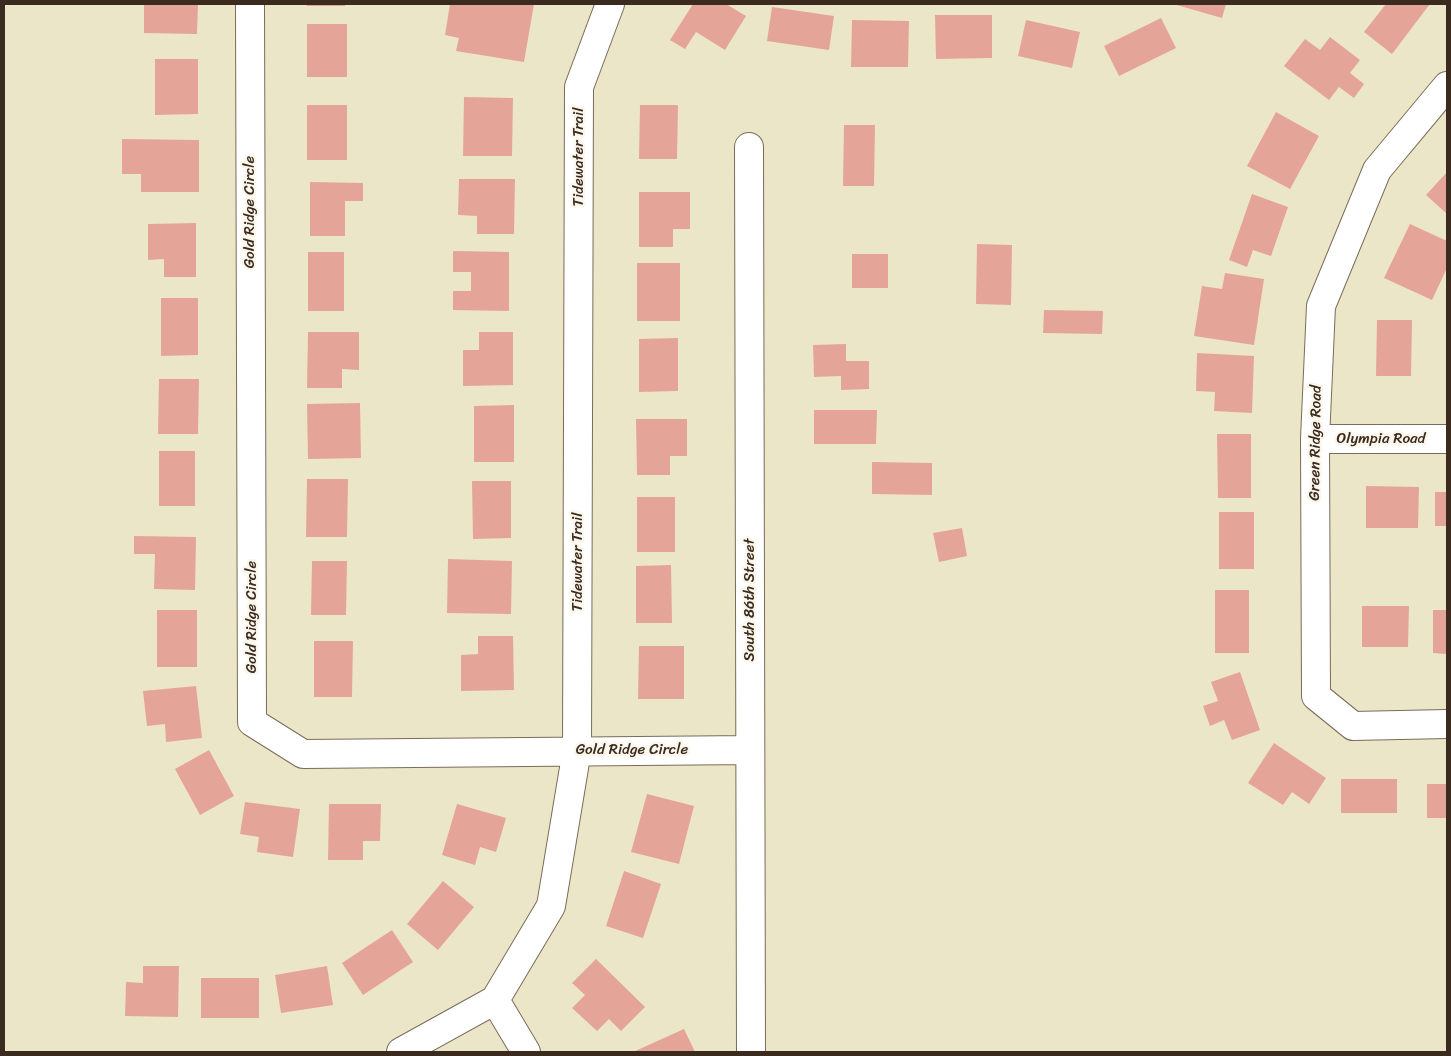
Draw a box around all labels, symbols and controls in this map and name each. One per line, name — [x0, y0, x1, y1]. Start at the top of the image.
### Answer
street label: Tidewater Trail — [570, 108, 588, 206]
street label: Gold Ridge Circle — [241, 156, 259, 268]
street label: Green Ridge Road — [1306, 385, 1326, 501]
street label: Olympia Road — [1337, 430, 1425, 448]
street label: Tidewater Trail — [569, 513, 587, 611]
street label: South 86th Street — [741, 539, 759, 661]
street label: Gold Ridge Circle — [243, 561, 261, 673]
street label: Gold Ridge Circle — [576, 741, 688, 759]

